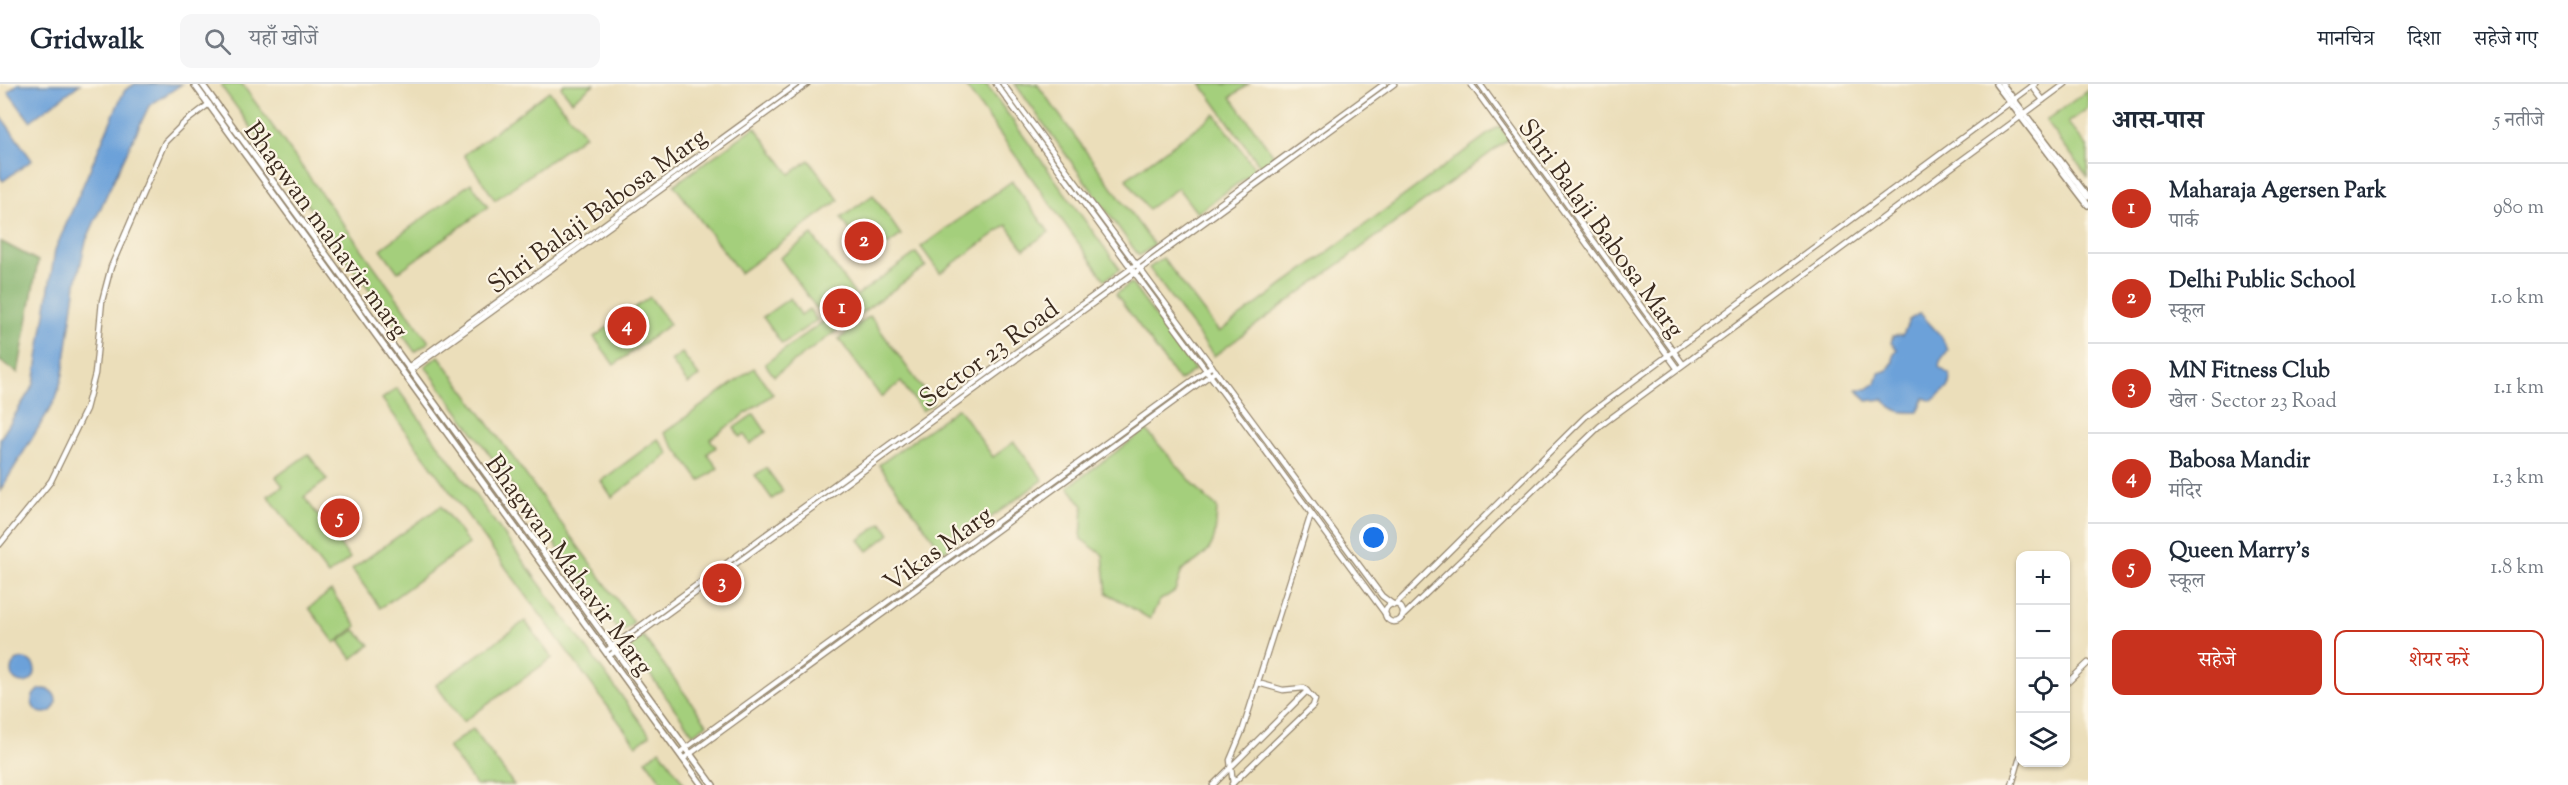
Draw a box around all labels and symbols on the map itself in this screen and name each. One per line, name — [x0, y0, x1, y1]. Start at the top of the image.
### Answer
street label: Shri Balaji Babosa Marg — [1508, 112, 1692, 346]
street label: Bhagwan mahavir marg — [234, 115, 416, 347]
street label: Shri Balaji Babosa Marg — [481, 120, 715, 304]
pin: 2 — [844, 218, 884, 264]
pin: 1 — [822, 286, 862, 330]
street label: Sector 23 Road — [913, 292, 1068, 418]
pin: 4 — [608, 304, 646, 348]
street label: Bhagwan Mahavir Marg — [475, 448, 661, 684]
pin: 5 — [320, 496, 360, 540]
street label: Vikas Marg — [877, 498, 1001, 602]
your location — [1359, 523, 1388, 552]
pin: 3 — [702, 560, 742, 606]

